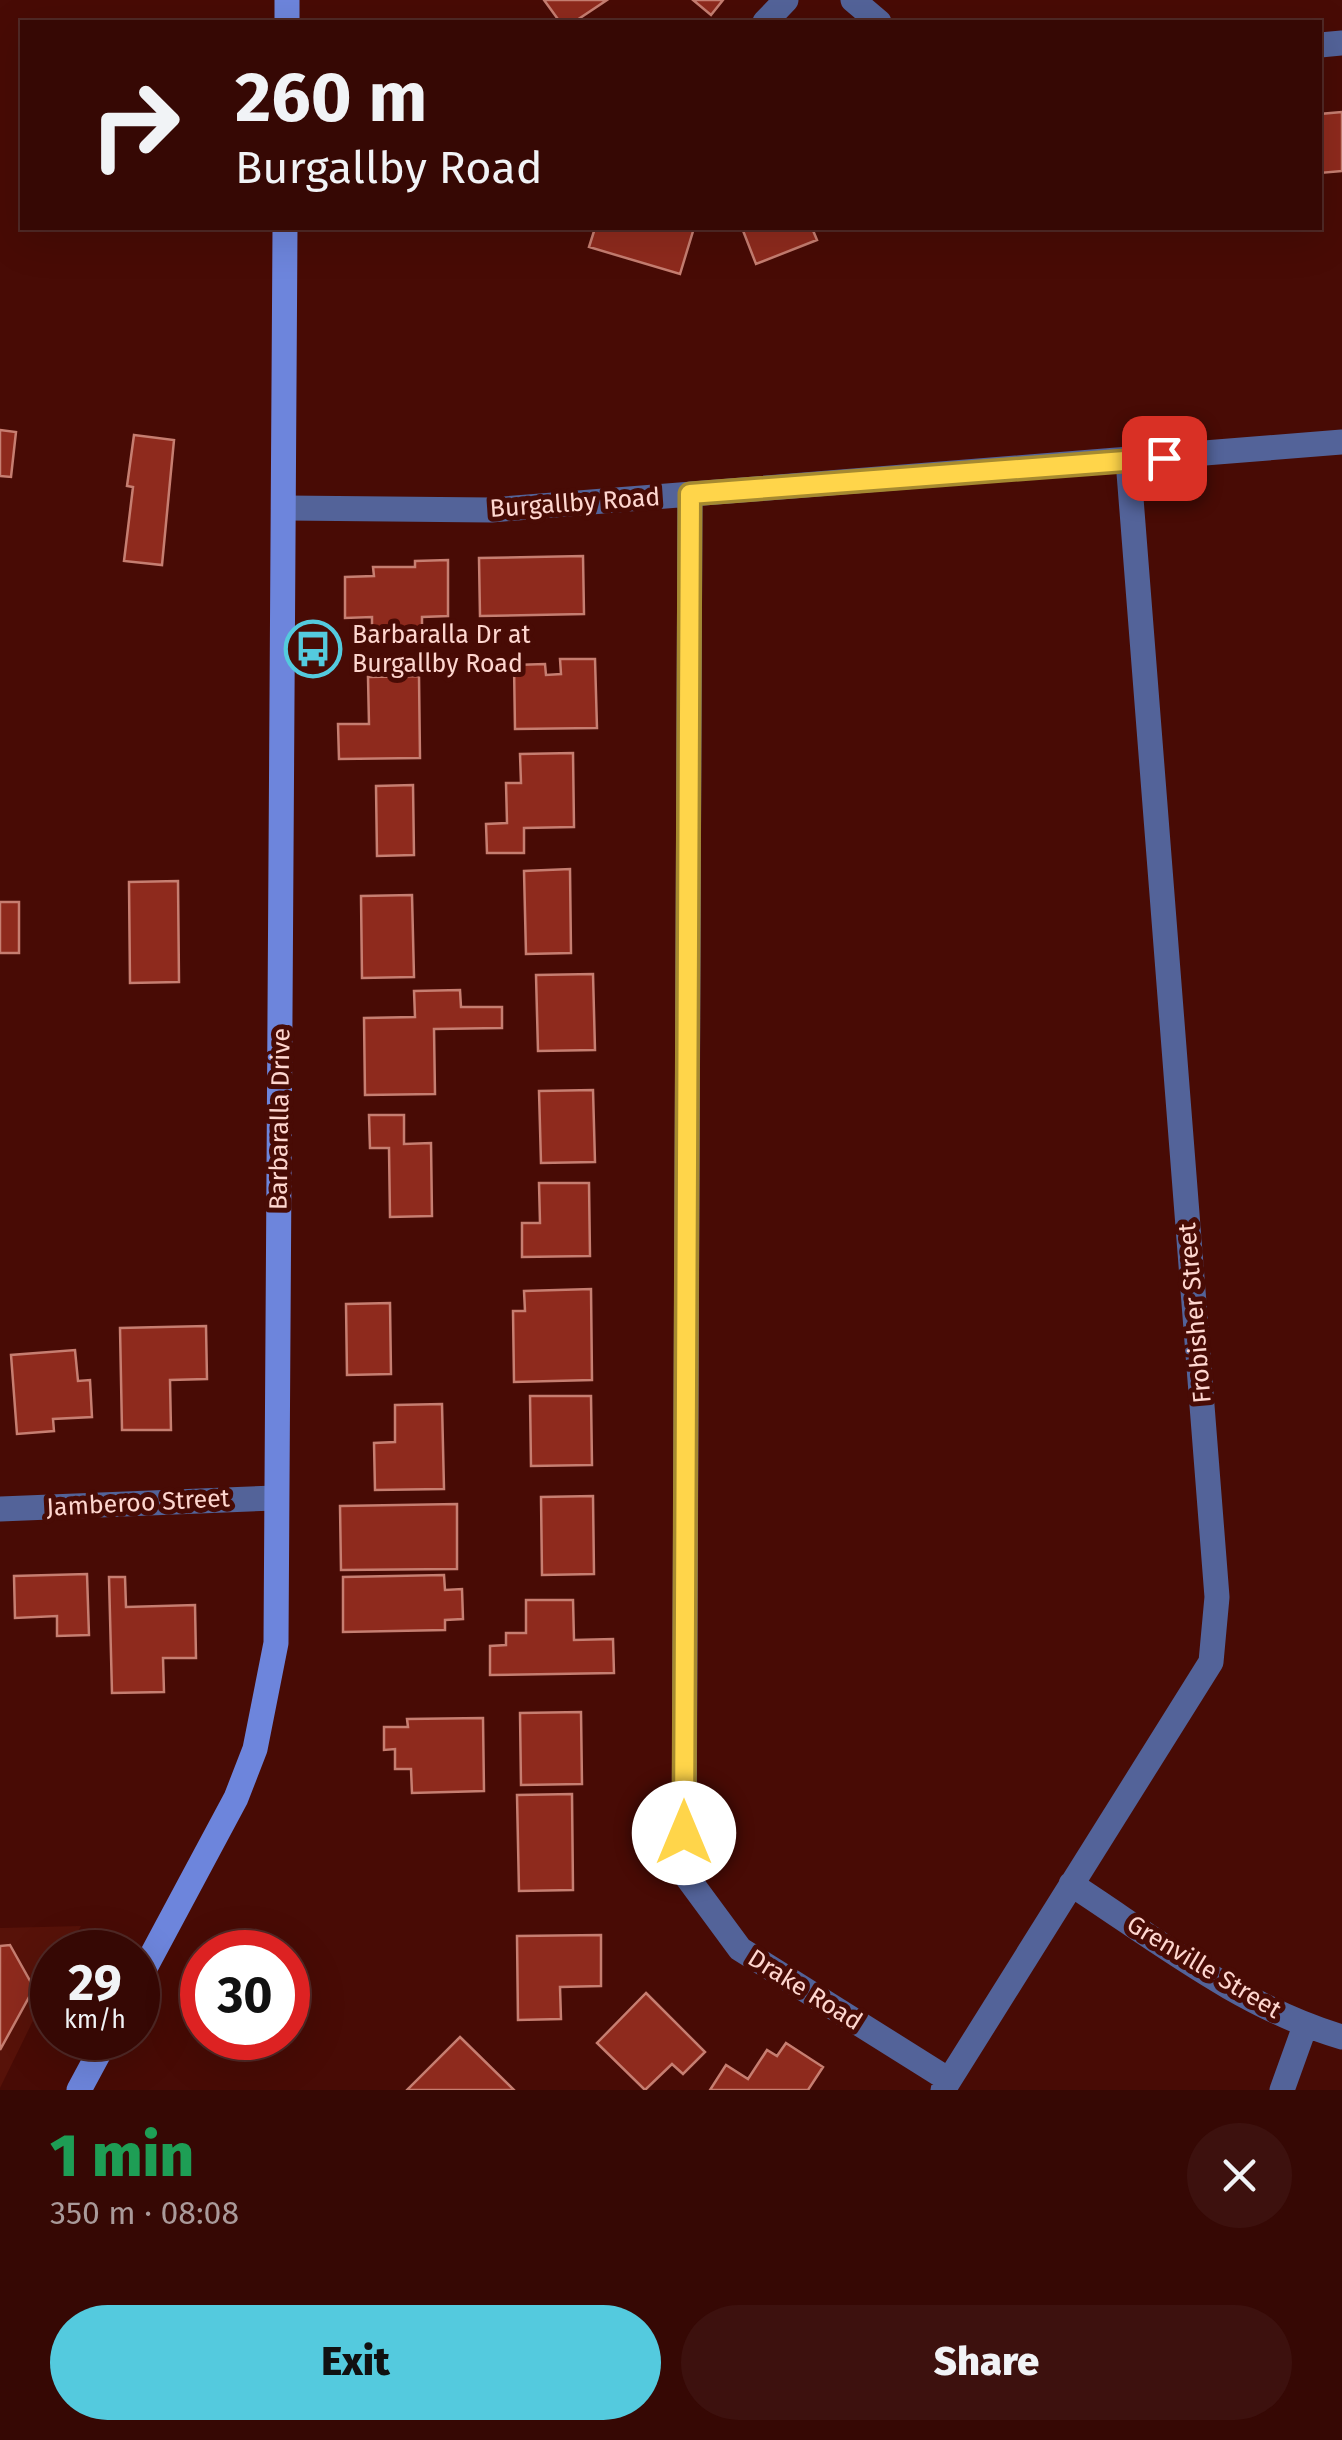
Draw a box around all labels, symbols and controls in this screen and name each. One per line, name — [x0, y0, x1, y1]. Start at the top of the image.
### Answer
text: 260 m — [235, 56, 427, 140]
icon: right — [70, 60, 200, 190]
text: Burgallby Road — [235, 141, 543, 195]
pin — [1122, 416, 1207, 501]
icon: arrive — [1137, 431, 1192, 486]
street label: Burgallby Road — [489, 482, 661, 524]
bus stop icon: Barbaralla Dr at Burgallby Road — [283, 619, 343, 679]
place label: Barbaralla Dr at Burgallby Road — [352, 620, 532, 679]
street label: Barbaralla Drive — [263, 1028, 297, 1210]
street label: Frobisher Street — [1172, 1221, 1218, 1404]
street label: Jamberoo Street — [45, 1483, 231, 1523]
position arrow — [632, 1781, 736, 1885]
street label: Grenville Street — [1121, 1909, 1287, 2025]
speed limit sign: 30 — [180, 1930, 310, 2060]
street label: Drake Road — [742, 1943, 868, 2037]
text: 29 — [68, 1953, 122, 2013]
text: km/h — [64, 2005, 126, 2035]
text: 1 min — [50, 2120, 194, 2192]
button: close — [1187, 2123, 1292, 2228]
text: 350 m · 08:08 — [50, 2194, 239, 2232]
button: Exit — [50, 2305, 661, 2420]
button: Share — [681, 2305, 1292, 2420]

